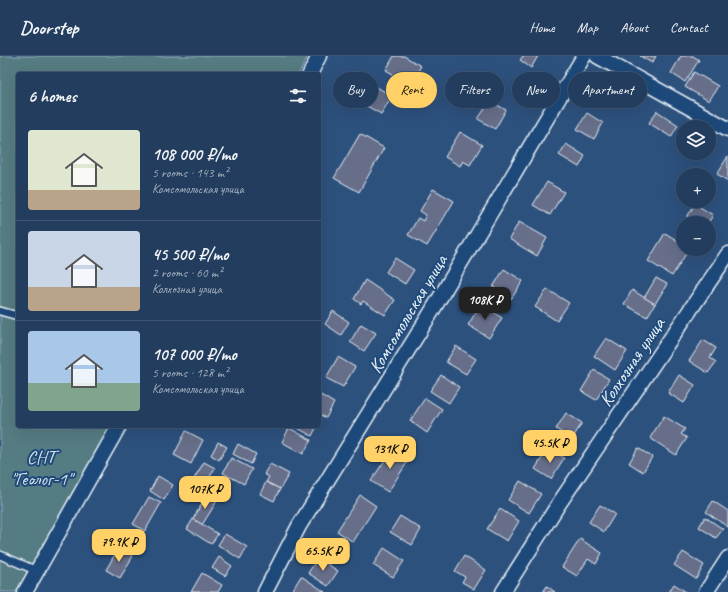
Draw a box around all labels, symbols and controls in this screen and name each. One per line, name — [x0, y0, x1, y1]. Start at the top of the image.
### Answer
text: Doorstep — [20, 16, 78, 40]
text: Home — [529, 19, 555, 36]
text: Map — [577, 19, 598, 36]
text: About — [620, 19, 648, 36]
text: Contact — [670, 19, 708, 36]
chip: Buy — [333, 72, 378, 108]
chip: Rent — [386, 72, 437, 108]
chip: Filters — [445, 72, 504, 108]
chip: New — [512, 72, 560, 108]
chip: Apartment — [568, 72, 647, 108]
icon: filters — [287, 85, 309, 107]
text: 6 homes — [28, 86, 76, 107]
map controls — [676, 120, 716, 256]
button: layers — [676, 120, 716, 160]
text: 108 000 ₽/mo — [152, 144, 237, 165]
icon: home — [60, 146, 108, 194]
text: 5 rooms · 143 m² — [152, 165, 228, 181]
button: + — [676, 168, 716, 208]
text: Комсомольская улица — [152, 181, 244, 197]
button: − — [676, 216, 716, 256]
text: 45 500 ₽/mo — [152, 244, 229, 265]
icon: home — [60, 247, 108, 295]
street label: Комсомольская улица — [363, 249, 453, 378]
text: 2 rooms · 60 m² — [152, 265, 222, 281]
text: Колхозная улица — [152, 281, 222, 297]
pin: 108K ₽ — [452, 287, 518, 321]
text: 108K ₽ — [468, 292, 502, 308]
street label: Колхозная улица — [594, 312, 671, 411]
text: 107 000 ₽/mo — [152, 344, 237, 365]
icon: home — [60, 347, 108, 395]
text: 5 rooms · 128 m² — [152, 365, 228, 381]
text: Комсомольская улица — [152, 381, 244, 397]
pin: 45.5K ₽ — [513, 430, 587, 464]
text: 45.5K ₽ — [532, 435, 568, 451]
pin: 131K ₽ — [357, 436, 423, 470]
text: 131K ₽ — [373, 441, 407, 457]
park label: СНТ "Геолог-1" — [11, 445, 75, 491]
pin: 107K ₽ — [172, 476, 238, 510]
text: 107K ₽ — [188, 481, 222, 497]
pin: 79.9K ₽ — [82, 529, 156, 563]
text: 79.9K ₽ — [101, 534, 137, 550]
pin: 65.5K ₽ — [286, 538, 360, 572]
text: 65.5K ₽ — [305, 543, 341, 559]

